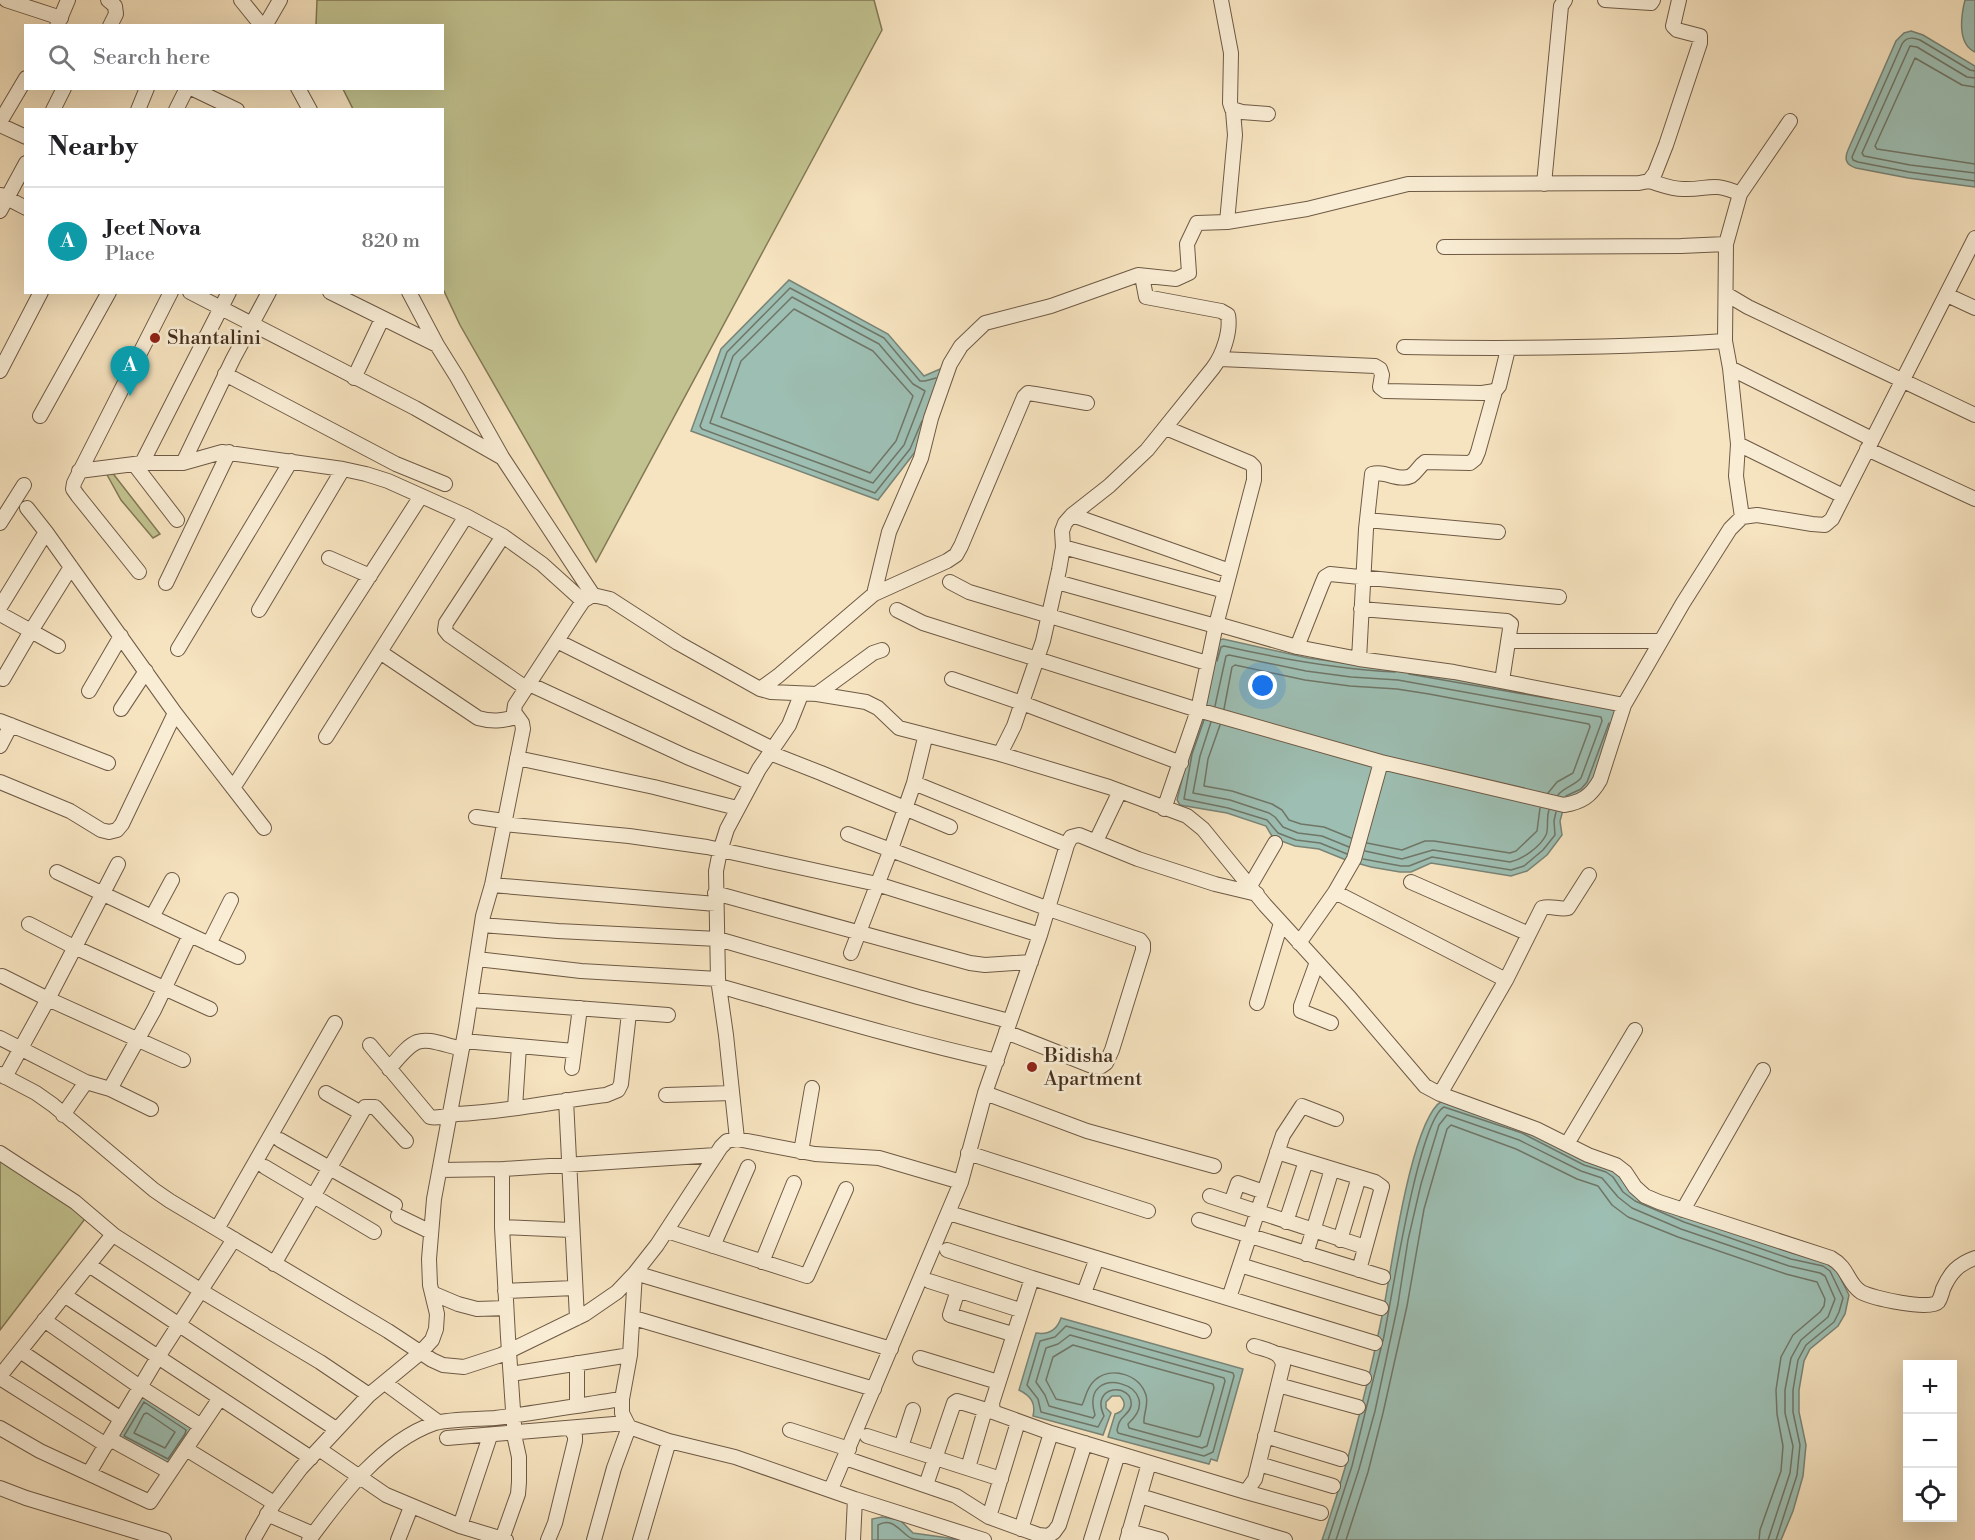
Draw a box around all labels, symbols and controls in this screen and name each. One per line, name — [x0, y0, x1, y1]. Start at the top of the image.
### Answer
search box — [24, 24, 444, 90]
icon: search — [45, 41, 78, 74]
text: Search here — [93, 44, 210, 71]
text: Nearby — [48, 131, 138, 163]
text: Jeet Nova — [105, 215, 201, 242]
text: A — [60, 229, 75, 254]
text: 820 m — [361, 229, 420, 254]
text: Place — [105, 242, 155, 267]
place label: Shantalini — [167, 326, 261, 351]
marker: Shantalini — [148, 331, 162, 345]
pin: A — [110, 346, 150, 396]
your location — [1248, 671, 1277, 700]
place label: Bidisha Apartment — [1043, 1044, 1142, 1092]
marker: Bidisha Apartment — [1025, 1060, 1039, 1074]
map controls — [1903, 1360, 1957, 1522]
button: + — [1903, 1360, 1957, 1414]
button: − — [1903, 1414, 1957, 1468]
button: locate — [1903, 1468, 1957, 1522]

